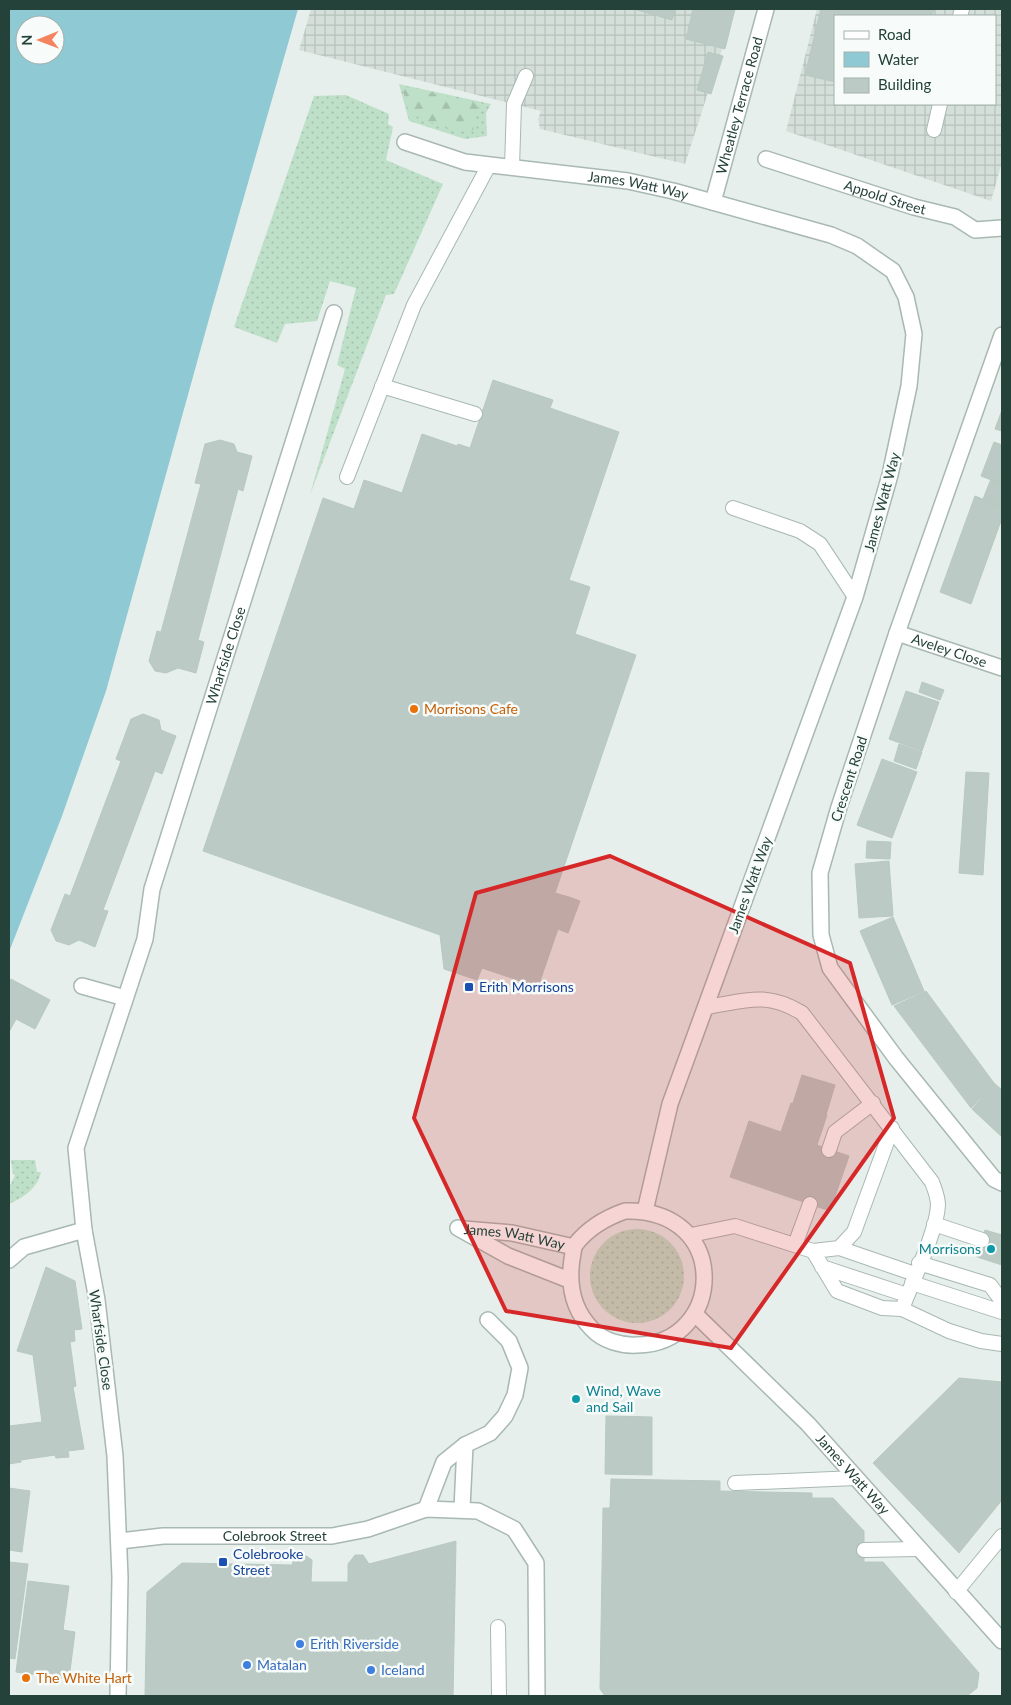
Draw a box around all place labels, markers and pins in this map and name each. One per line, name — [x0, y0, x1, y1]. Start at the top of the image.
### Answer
place label: Morrisons Cafe — [424, 700, 518, 717]
marker: Morrisons Cafe — [408, 703, 420, 715]
place label: Erith Morrisons — [479, 978, 574, 995]
marker: Erith Morrisons — [463, 981, 475, 993]
place label: Morrisons — [919, 1240, 981, 1257]
marker: Morrisons — [985, 1243, 997, 1255]
place label: Wind, Wave and Sail — [586, 1382, 661, 1415]
marker: Wind, Wave and Sail — [570, 1393, 582, 1405]
place label: Colebrooke Street — [233, 1545, 303, 1578]
marker: Colebrooke Street — [217, 1556, 229, 1568]
place label: Erith Riverside — [310, 1635, 399, 1652]
marker: Erith Riverside — [294, 1638, 306, 1650]
place label: Matalan — [257, 1656, 307, 1673]
marker: Matalan — [241, 1659, 253, 1671]
place label: Iceland — [381, 1661, 425, 1678]
marker: Iceland — [365, 1664, 377, 1676]
place label: The White Hart — [36, 1669, 132, 1686]
marker: The White Hart — [20, 1672, 32, 1684]

